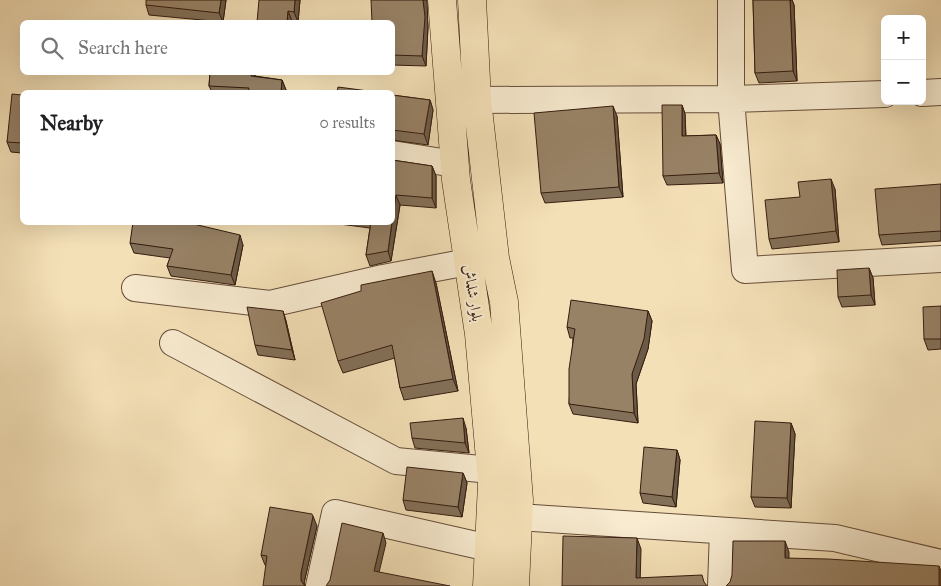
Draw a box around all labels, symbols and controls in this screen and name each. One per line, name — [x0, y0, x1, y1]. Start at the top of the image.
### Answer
map controls — [881, 15, 926, 105]
button: + — [881, 15, 926, 60]
search box — [20, 20, 395, 75]
icon: search — [38, 34, 66, 62]
text: Search here — [78, 36, 168, 59]
button: − — [881, 60, 926, 105]
text: Nearby — [40, 110, 103, 136]
text: 0 results — [320, 113, 375, 132]
street label: بلوار شلماش — [460, 263, 486, 323]

